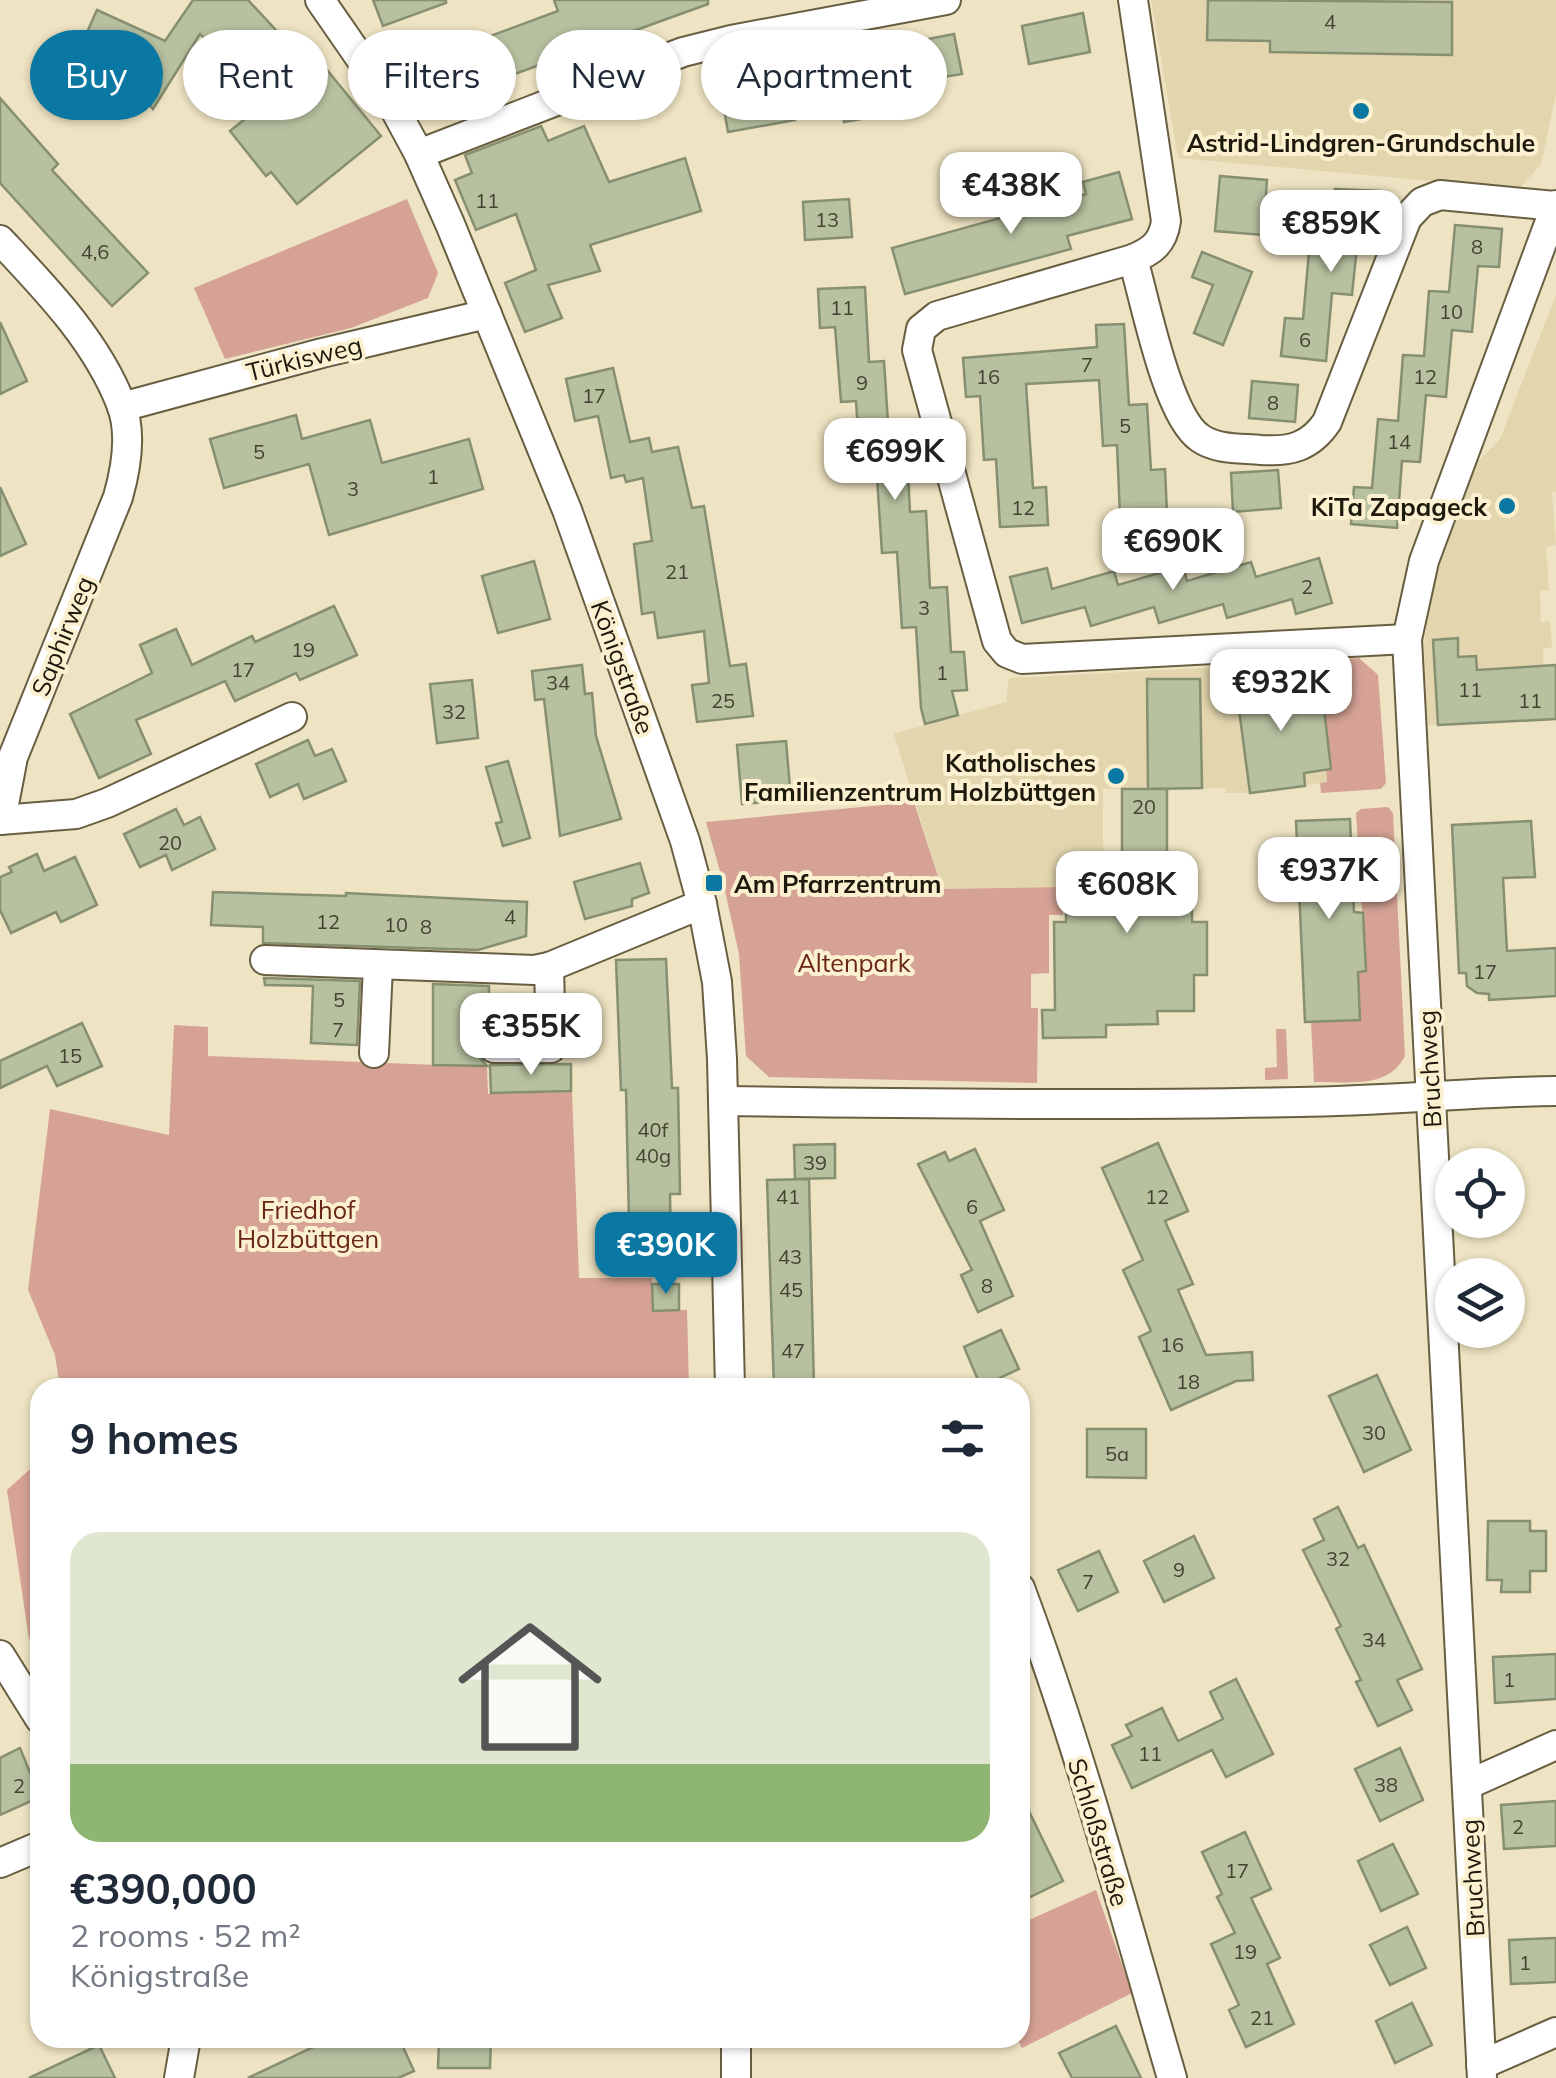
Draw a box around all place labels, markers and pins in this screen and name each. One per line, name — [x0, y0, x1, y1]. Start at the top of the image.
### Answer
marker: Astrid-Lindgren-Grundschule — [1350, 100, 1372, 122]
place label: Astrid-Lindgren-Grundschule — [1187, 127, 1535, 158]
pin: €438K — [941, 152, 1081, 237]
pin: €859K — [1261, 190, 1401, 275]
pin: €699K — [825, 418, 965, 503]
place label: KiTa Zapageck — [1311, 491, 1488, 522]
marker: KiTa Zapageck — [1496, 495, 1518, 517]
pin: €690K — [1103, 508, 1243, 593]
pin: €932K — [1211, 649, 1351, 734]
place label: Katholisches Familienzentrum Holzbüttgen — [744, 747, 1096, 807]
marker: Katholisches Familienzentrum Holzbüttgen — [1105, 765, 1127, 787]
pin: €937K — [1259, 837, 1399, 922]
pin: €608K — [1057, 851, 1197, 936]
place label: Am Pfarrzentrum — [734, 868, 941, 899]
marker: Am Pfarrzentrum — [703, 872, 725, 894]
pin: €355K — [461, 993, 601, 1078]
pin: €390K — [596, 1212, 736, 1297]

